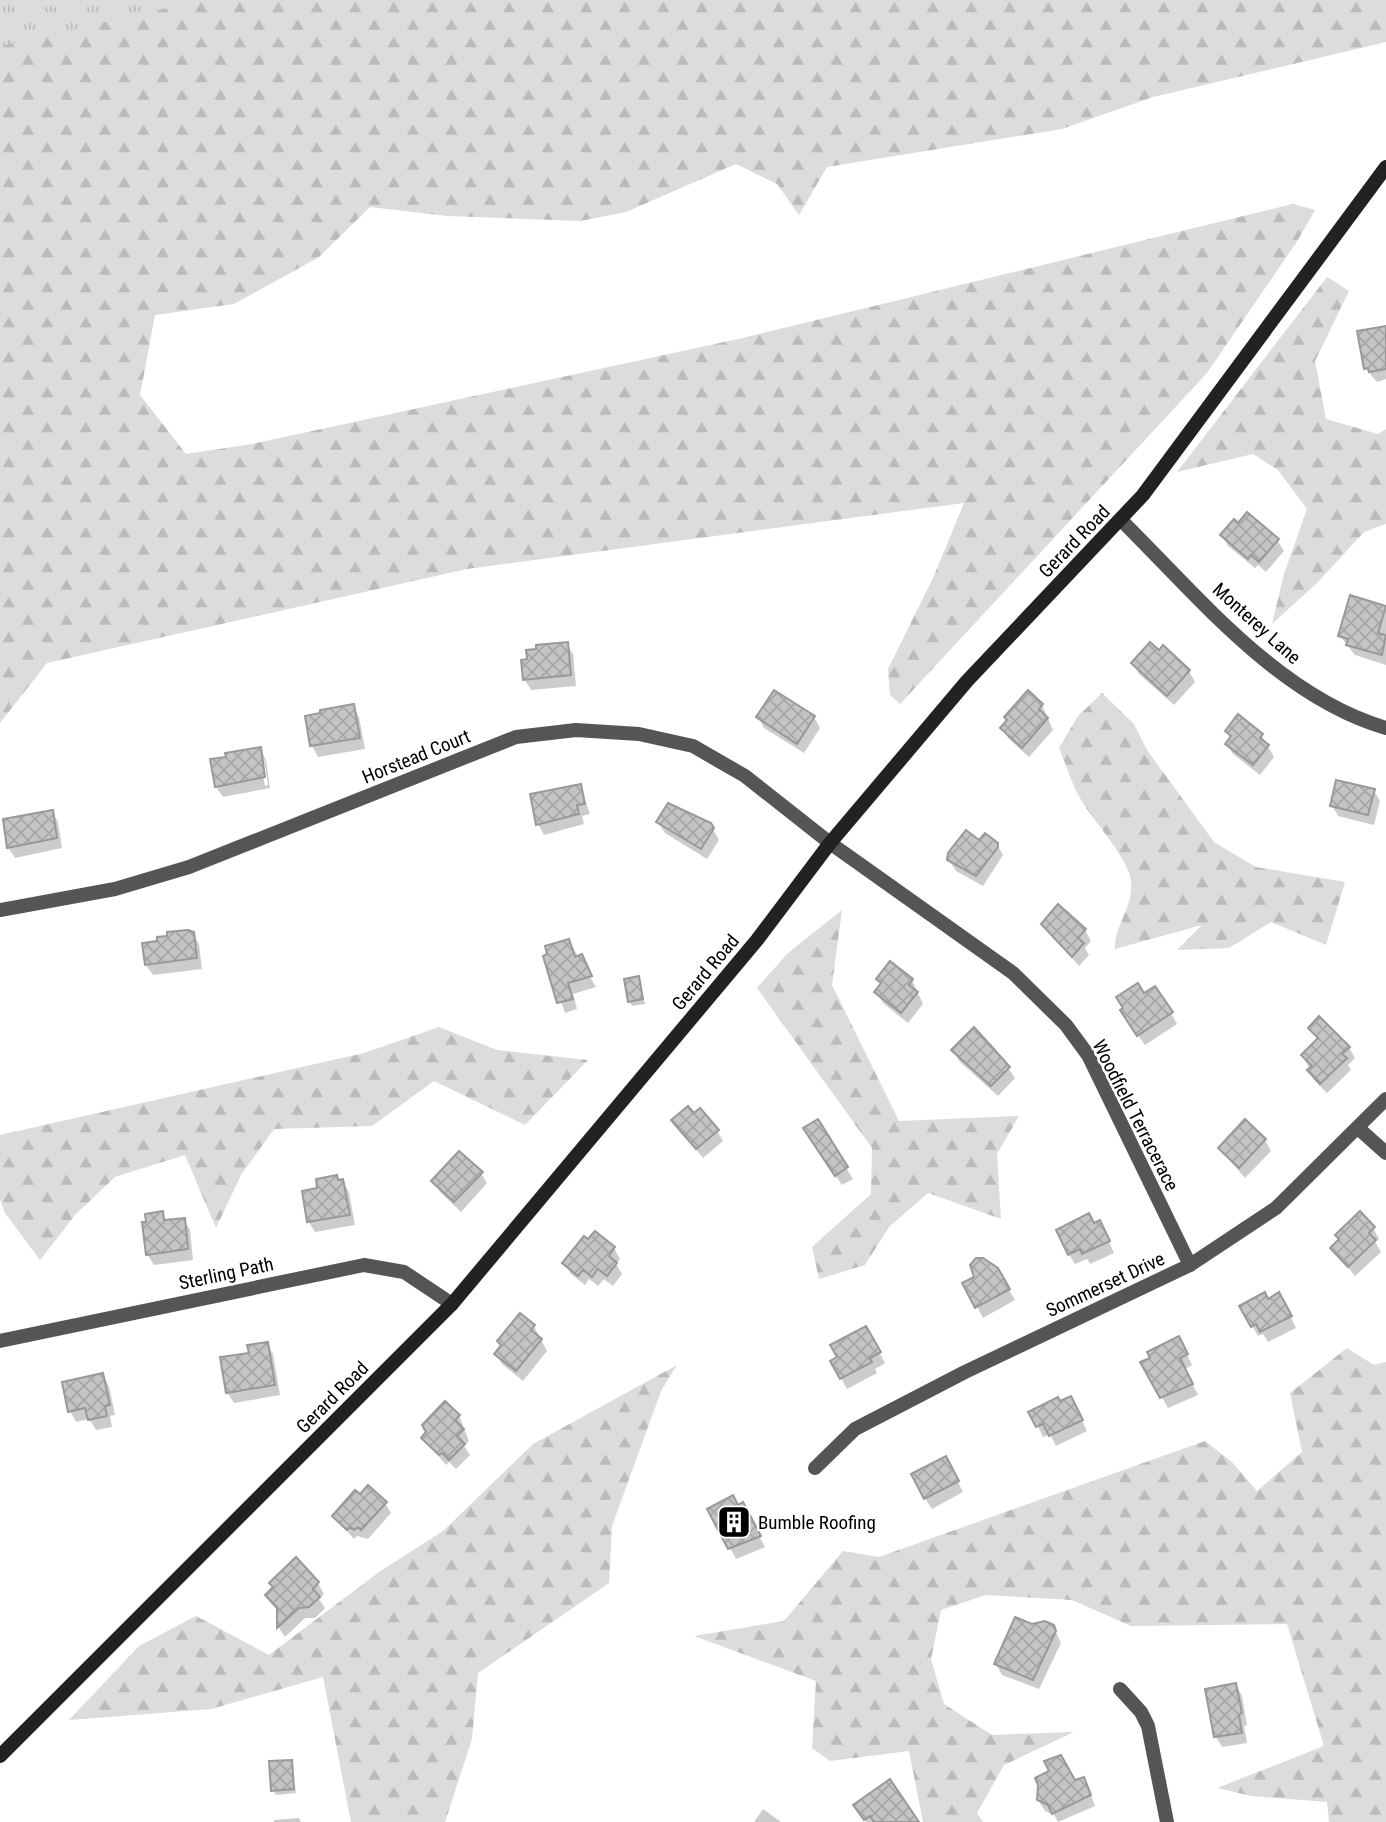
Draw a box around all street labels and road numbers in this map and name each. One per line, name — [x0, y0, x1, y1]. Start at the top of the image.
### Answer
street label: Gerard Road — [1034, 500, 1115, 582]
street label: Monterey Lane — [1208, 578, 1306, 669]
street label: Horstead Court — [359, 724, 474, 789]
street label: Gerard Road — [667, 930, 744, 1015]
street label: Woodfield Terracerace — [1087, 1036, 1184, 1195]
street label: Sommerset Drive — [1042, 1247, 1168, 1322]
street label: Sterling Path — [177, 1252, 276, 1295]
street label: Gerard Road — [292, 1357, 373, 1438]

